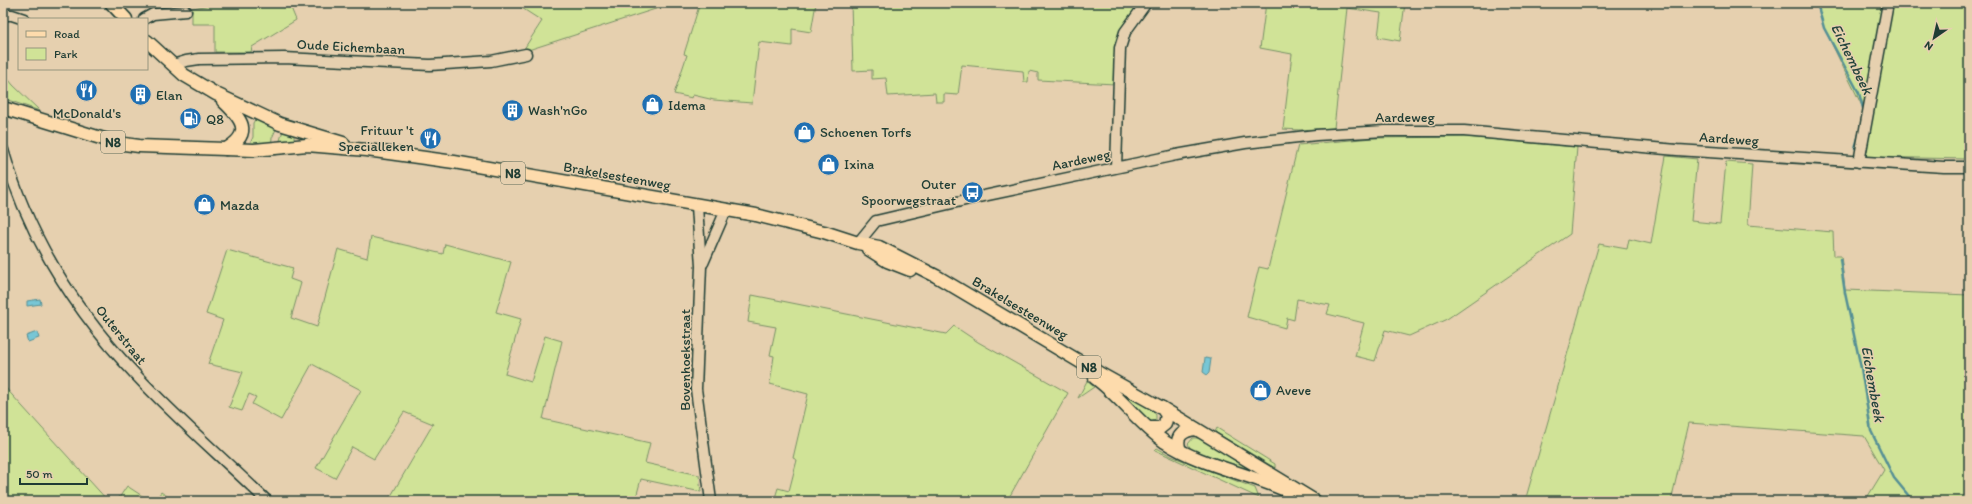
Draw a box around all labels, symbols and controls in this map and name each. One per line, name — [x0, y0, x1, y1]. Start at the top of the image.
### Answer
legend — [18, 18, 148, 70]
north arrow — [1914, 18, 1954, 58]
water label: Eichembeek — [1827, 21, 1877, 98]
text: Road — [54, 27, 80, 41]
street label: Oude Eichembaan — [296, 36, 406, 58]
text: N — [1922, 38, 1935, 53]
text: Park — [54, 47, 78, 61]
restaurant icon: McDonald's — [74, 78, 100, 104]
building icon: Elan — [128, 82, 154, 108]
place label: Elan — [156, 87, 183, 104]
shop icon: Idema — [639, 92, 665, 118]
building icon: Wash'nGo — [500, 97, 526, 123]
place label: Idema — [668, 97, 706, 114]
place label: Wash'nGo — [528, 102, 587, 119]
place label: McDonald's — [53, 105, 121, 122]
fuel station icon: Q8 — [177, 106, 203, 132]
street label: Aardeweg — [1375, 109, 1436, 126]
place label: Q8 — [206, 111, 224, 128]
shop icon: Schoenen Torfs — [792, 119, 818, 145]
place label: Frituur 't Specialleken — [338, 122, 414, 155]
place label: Schoenen Torfs — [820, 124, 912, 141]
restaurant icon: Frituur 't Specialleken — [417, 125, 443, 151]
street label: Aardeweg — [1699, 128, 1760, 150]
road number: N8 — [101, 131, 125, 153]
street label: Aardeweg — [1050, 145, 1113, 174]
shop icon: Ixina — [816, 151, 842, 177]
place label: Ixina — [844, 156, 874, 173]
street label: Brakelsesteenweg — [562, 158, 673, 194]
road number: N8 — [501, 162, 525, 184]
place label: Outer Spoorwegstraat — [861, 176, 957, 209]
bus stop icon: Outer Spoorwegstraat — [959, 179, 985, 205]
shop icon: Mazda — [192, 192, 218, 218]
place label: Mazda — [220, 197, 259, 214]
street label: Brakelsesteenweg — [969, 273, 1072, 344]
street label: Outerstraat — [92, 302, 150, 368]
street label: Bovenhoekstraat — [677, 309, 694, 411]
water label: Eichembeek — [1858, 345, 1889, 425]
road number: N8 — [1077, 356, 1101, 378]
shop icon: Aveve — [1247, 377, 1273, 403]
place label: Aveve — [1276, 382, 1311, 399]
scale bar — [20, 460, 87, 486]
text: 50 m — [26, 467, 52, 481]

